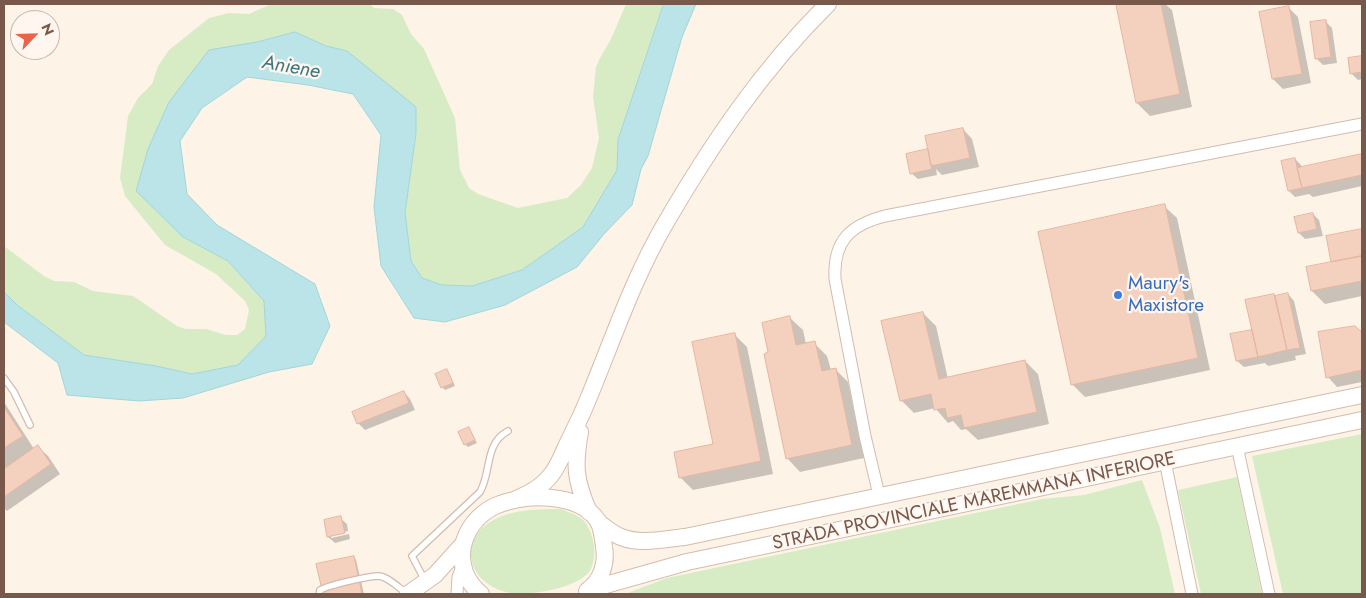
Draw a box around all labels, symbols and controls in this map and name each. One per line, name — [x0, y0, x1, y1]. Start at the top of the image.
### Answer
north arrow — [10, 10, 60, 60]
text: N — [36, 20, 59, 38]
water label: Aniene — [260, 51, 322, 85]
place label: Maury's Maxistore — [1128, 273, 1204, 317]
marker: Maury's Maxistore — [1112, 289, 1124, 301]
street label: STRADA PROVINCIALE MAREMMANA INFERIORE — [770, 448, 1178, 556]

